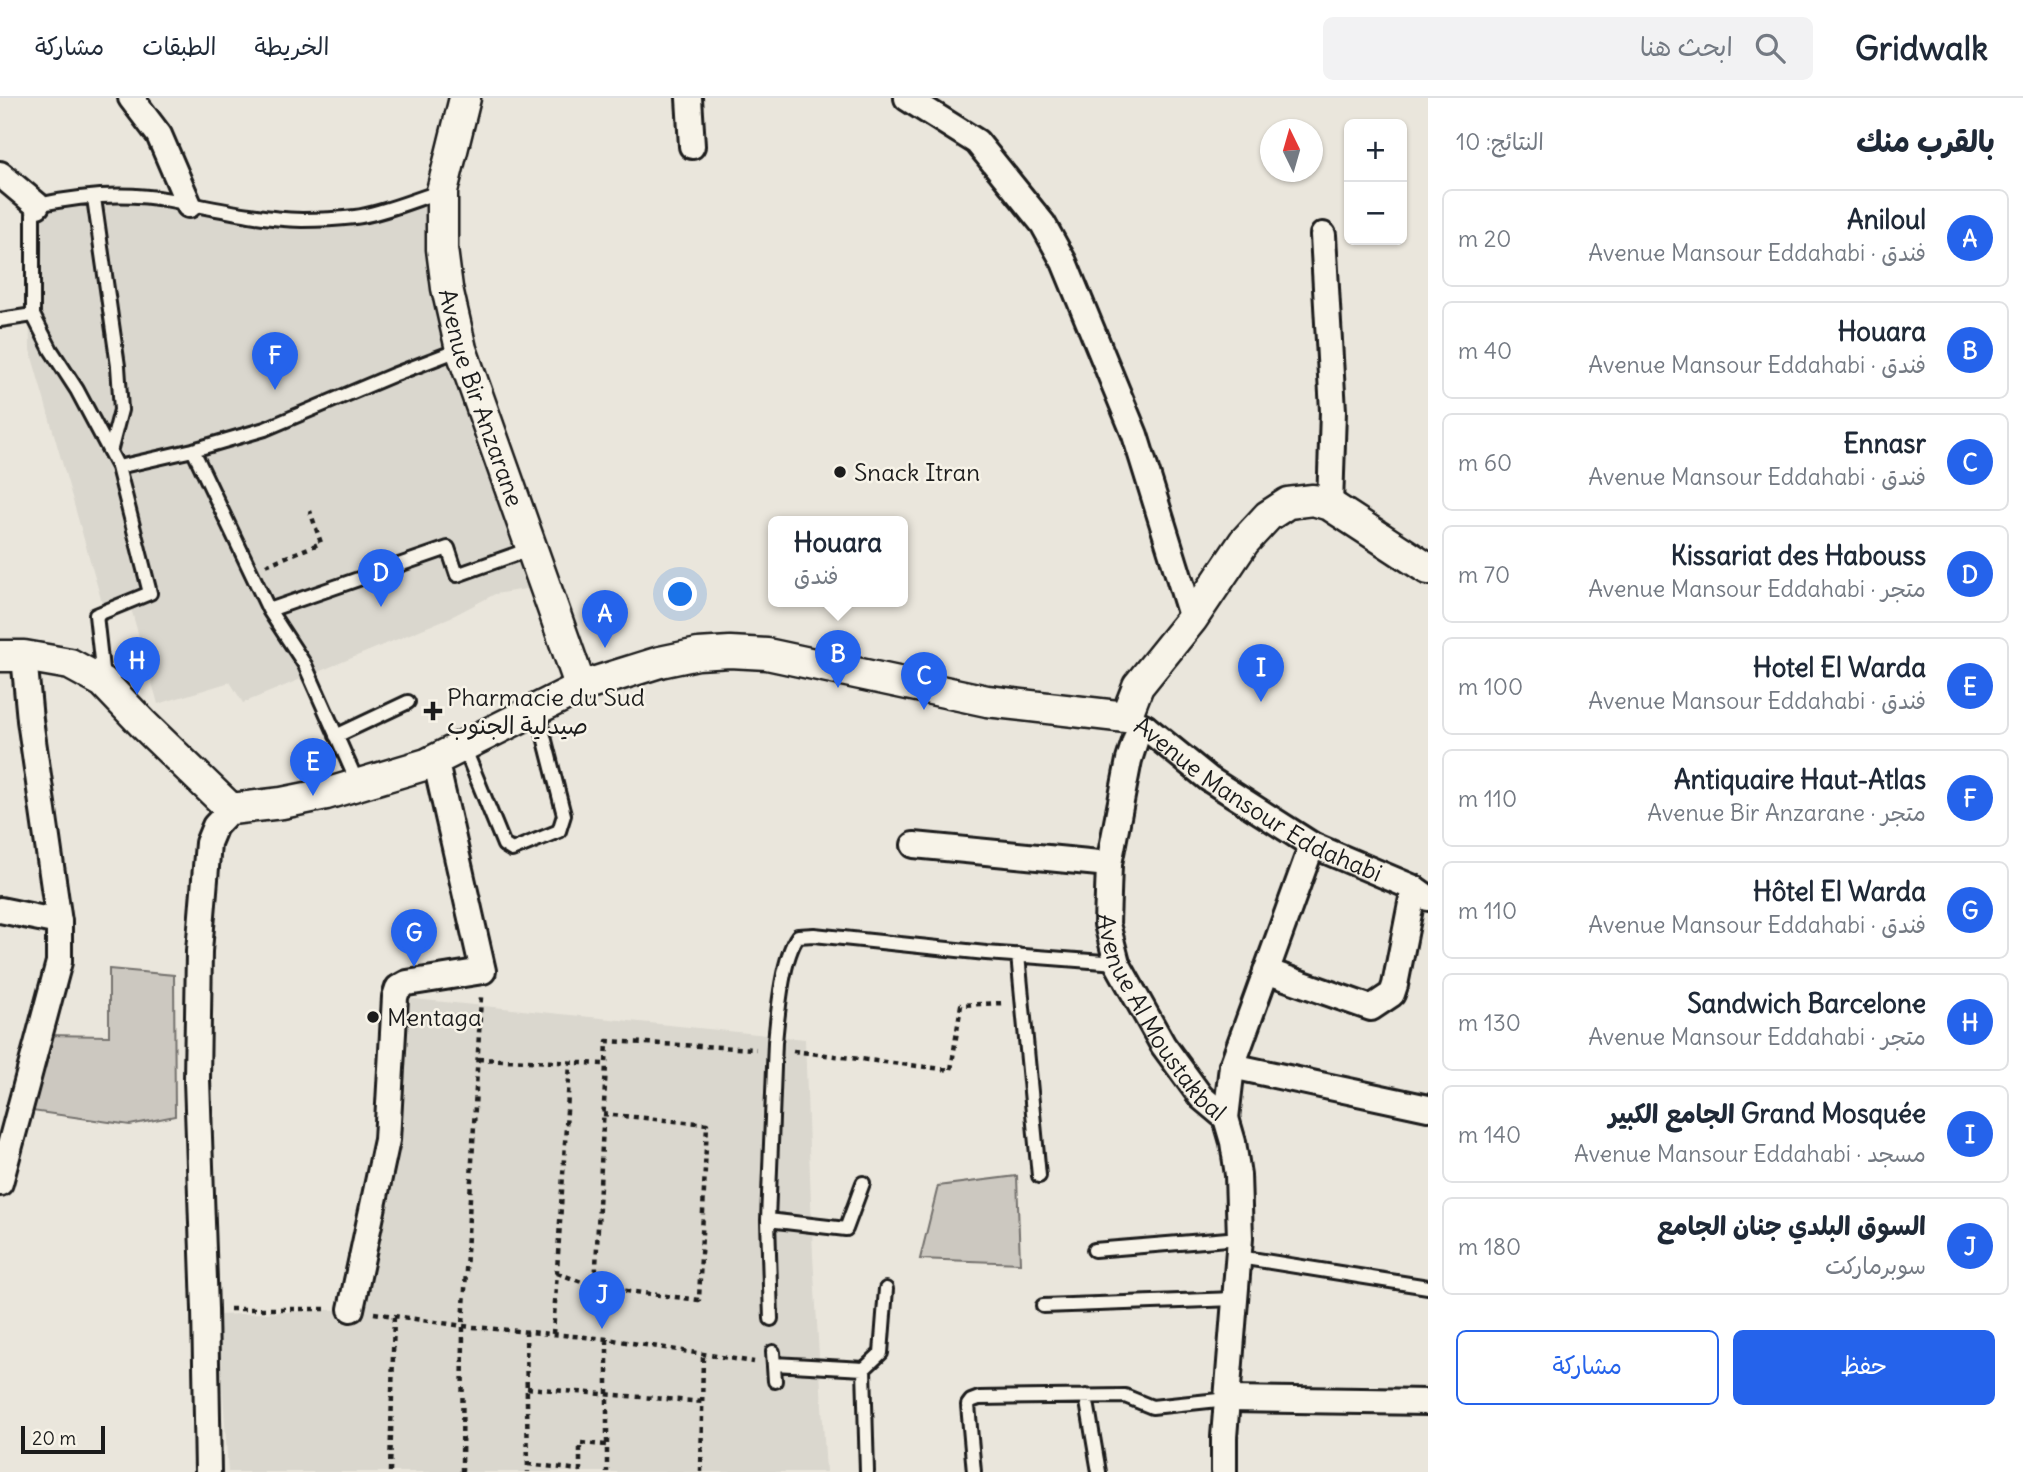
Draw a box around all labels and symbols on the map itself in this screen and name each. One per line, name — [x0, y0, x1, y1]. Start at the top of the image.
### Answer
north arrow — [1260, 119, 1323, 182]
street label: Avenue Bir Anzarane — [433, 286, 531, 510]
pin: F — [252, 332, 298, 390]
place label: Snack Itran — [854, 457, 980, 487]
marker: Snack Itran — [832, 464, 848, 480]
pin: D — [358, 549, 404, 607]
your location — [663, 577, 697, 611]
pin: A — [582, 590, 628, 648]
pin: B — [815, 630, 861, 688]
pin: H — [114, 637, 160, 695]
pin: I — [1238, 644, 1284, 702]
pin: C — [901, 652, 947, 710]
place label: Pharmacie du Sud صيدلية الجنوب — [447, 682, 645, 740]
marker: Pharmacie du Sud صيدلية الجنوب — [425, 703, 441, 719]
street label: Avenue Mansour Eddahabi — [1130, 709, 1387, 888]
pin: E — [290, 738, 336, 796]
pin: G — [391, 909, 437, 967]
street label: Avenue Al Moustakbal — [1092, 914, 1232, 1127]
place label: Mentaga — [387, 1002, 482, 1032]
marker: Mentaga — [365, 1009, 381, 1025]
pin: J — [579, 1271, 625, 1329]
scale bar — [21, 1423, 105, 1455]

